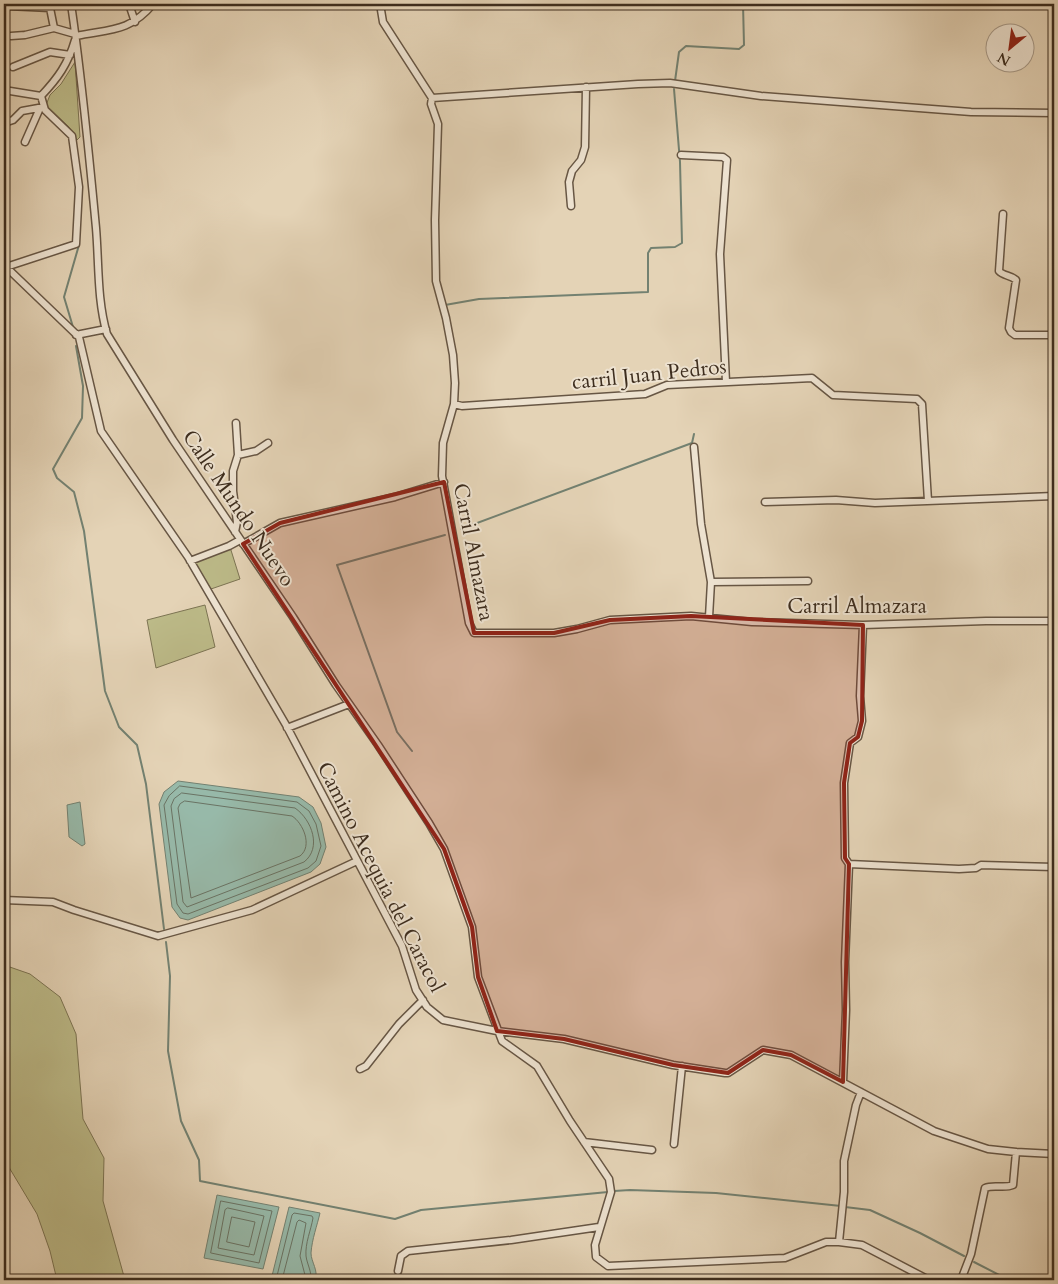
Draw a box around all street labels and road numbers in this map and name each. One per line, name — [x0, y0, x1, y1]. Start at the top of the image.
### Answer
street label: carril Juan Pedros — [570, 352, 728, 397]
street label: Calle Mundo Nuevo — [175, 424, 302, 592]
street label: Carril Almazara — [446, 481, 501, 623]
street label: Carril Almazara — [787, 592, 927, 621]
street label: Camino Acequia del Caracol — [310, 757, 451, 997]

